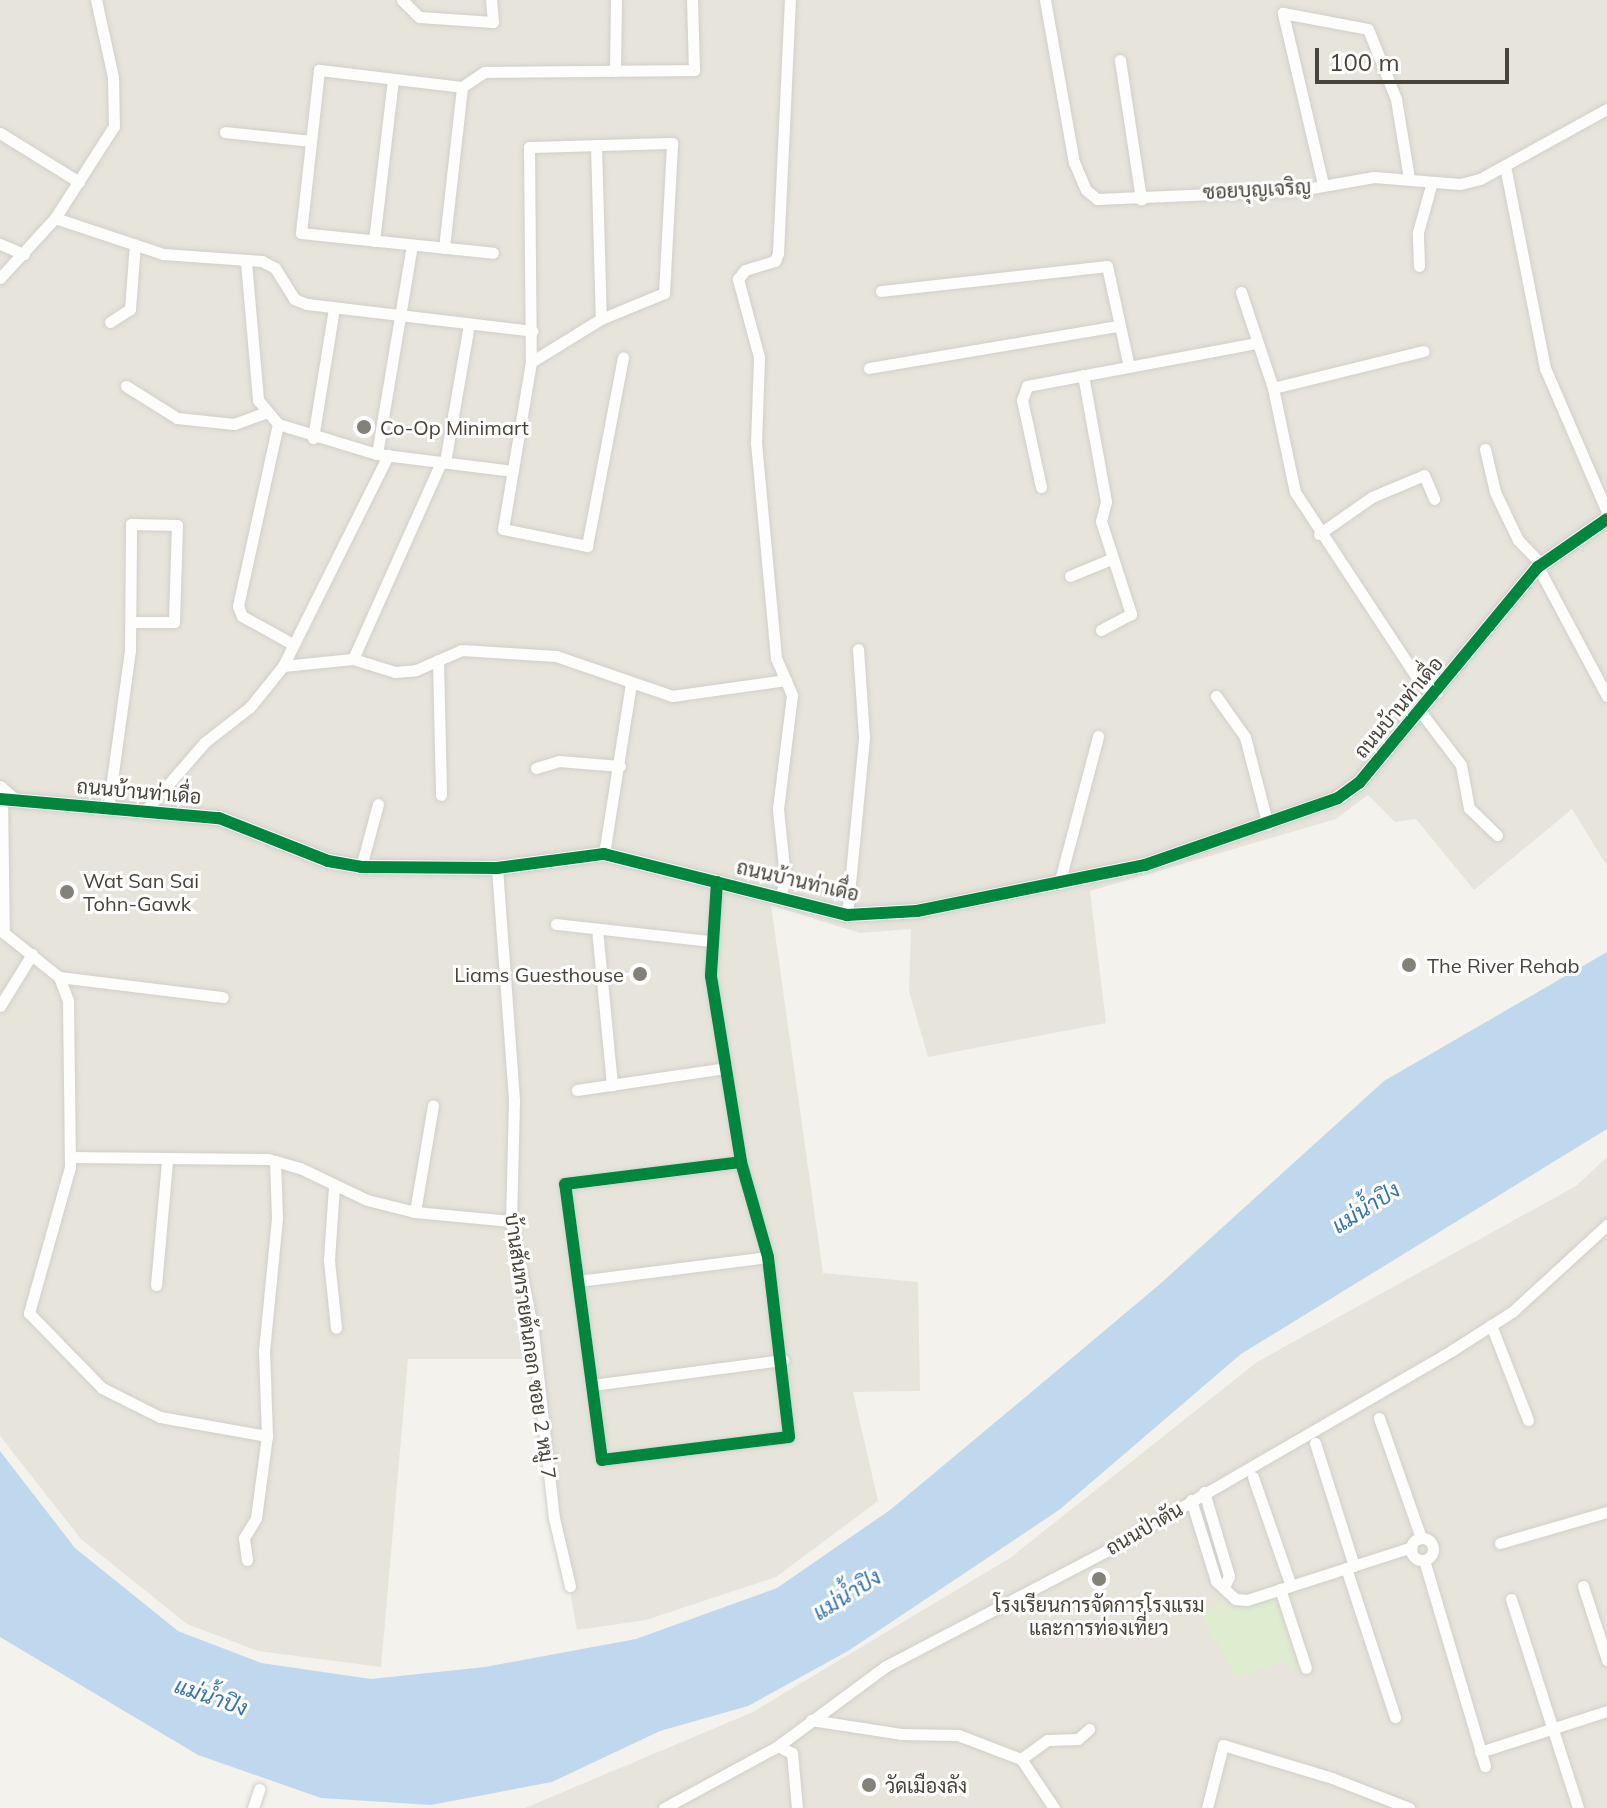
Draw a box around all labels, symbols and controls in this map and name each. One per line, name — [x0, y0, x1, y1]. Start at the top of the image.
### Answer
scale bar — [1319, 32, 1513, 82]
text: 100 m — [1329, 47, 1400, 77]
street label: ซอยบุญเจริญ — [1202, 174, 1312, 204]
place label: Co-Op Minimart — [380, 415, 529, 439]
marker: Co-Op Minimart — [355, 418, 373, 436]
street label: ถนนบ้านท่าเดื่อ — [1349, 651, 1447, 763]
street label: ถนนบ้านท่าเดื่อ — [76, 774, 202, 808]
street label: ถนนบ้านท่าเดื่อ — [734, 854, 862, 906]
place label: Wat San Sai Tohn-Gawk — [83, 868, 199, 915]
marker: Wat San Sai Tohn-Gawk — [58, 883, 76, 901]
place label: The River Rehab — [1427, 953, 1580, 977]
marker: The River Rehab — [1398, 954, 1420, 976]
place label: Liams Guesthouse — [454, 962, 624, 986]
marker: Liams Guesthouse — [631, 965, 649, 983]
water label: แม่น้ำปิง — [1327, 1177, 1405, 1239]
street label: บ้านสันทรายต้นกอก ซอย 2 หมู่ 7 — [500, 1211, 562, 1481]
street label: ถนนป่าตัน — [1101, 1496, 1187, 1560]
water label: แม่น้ำปิง — [808, 1564, 886, 1626]
marker: โรงเรียนการจัดการโรงแรม และการท่องเที่ยว — [1090, 1570, 1108, 1588]
place label: โรงเรียนการจัดการโรงแรม และการท่องเที่ยว — [993, 1592, 1205, 1639]
water label: แม่น้ำปิง — [171, 1672, 251, 1722]
place label: วัดเมืองลัง — [885, 1773, 967, 1797]
marker: วัดเมืองลัง — [860, 1776, 878, 1794]

